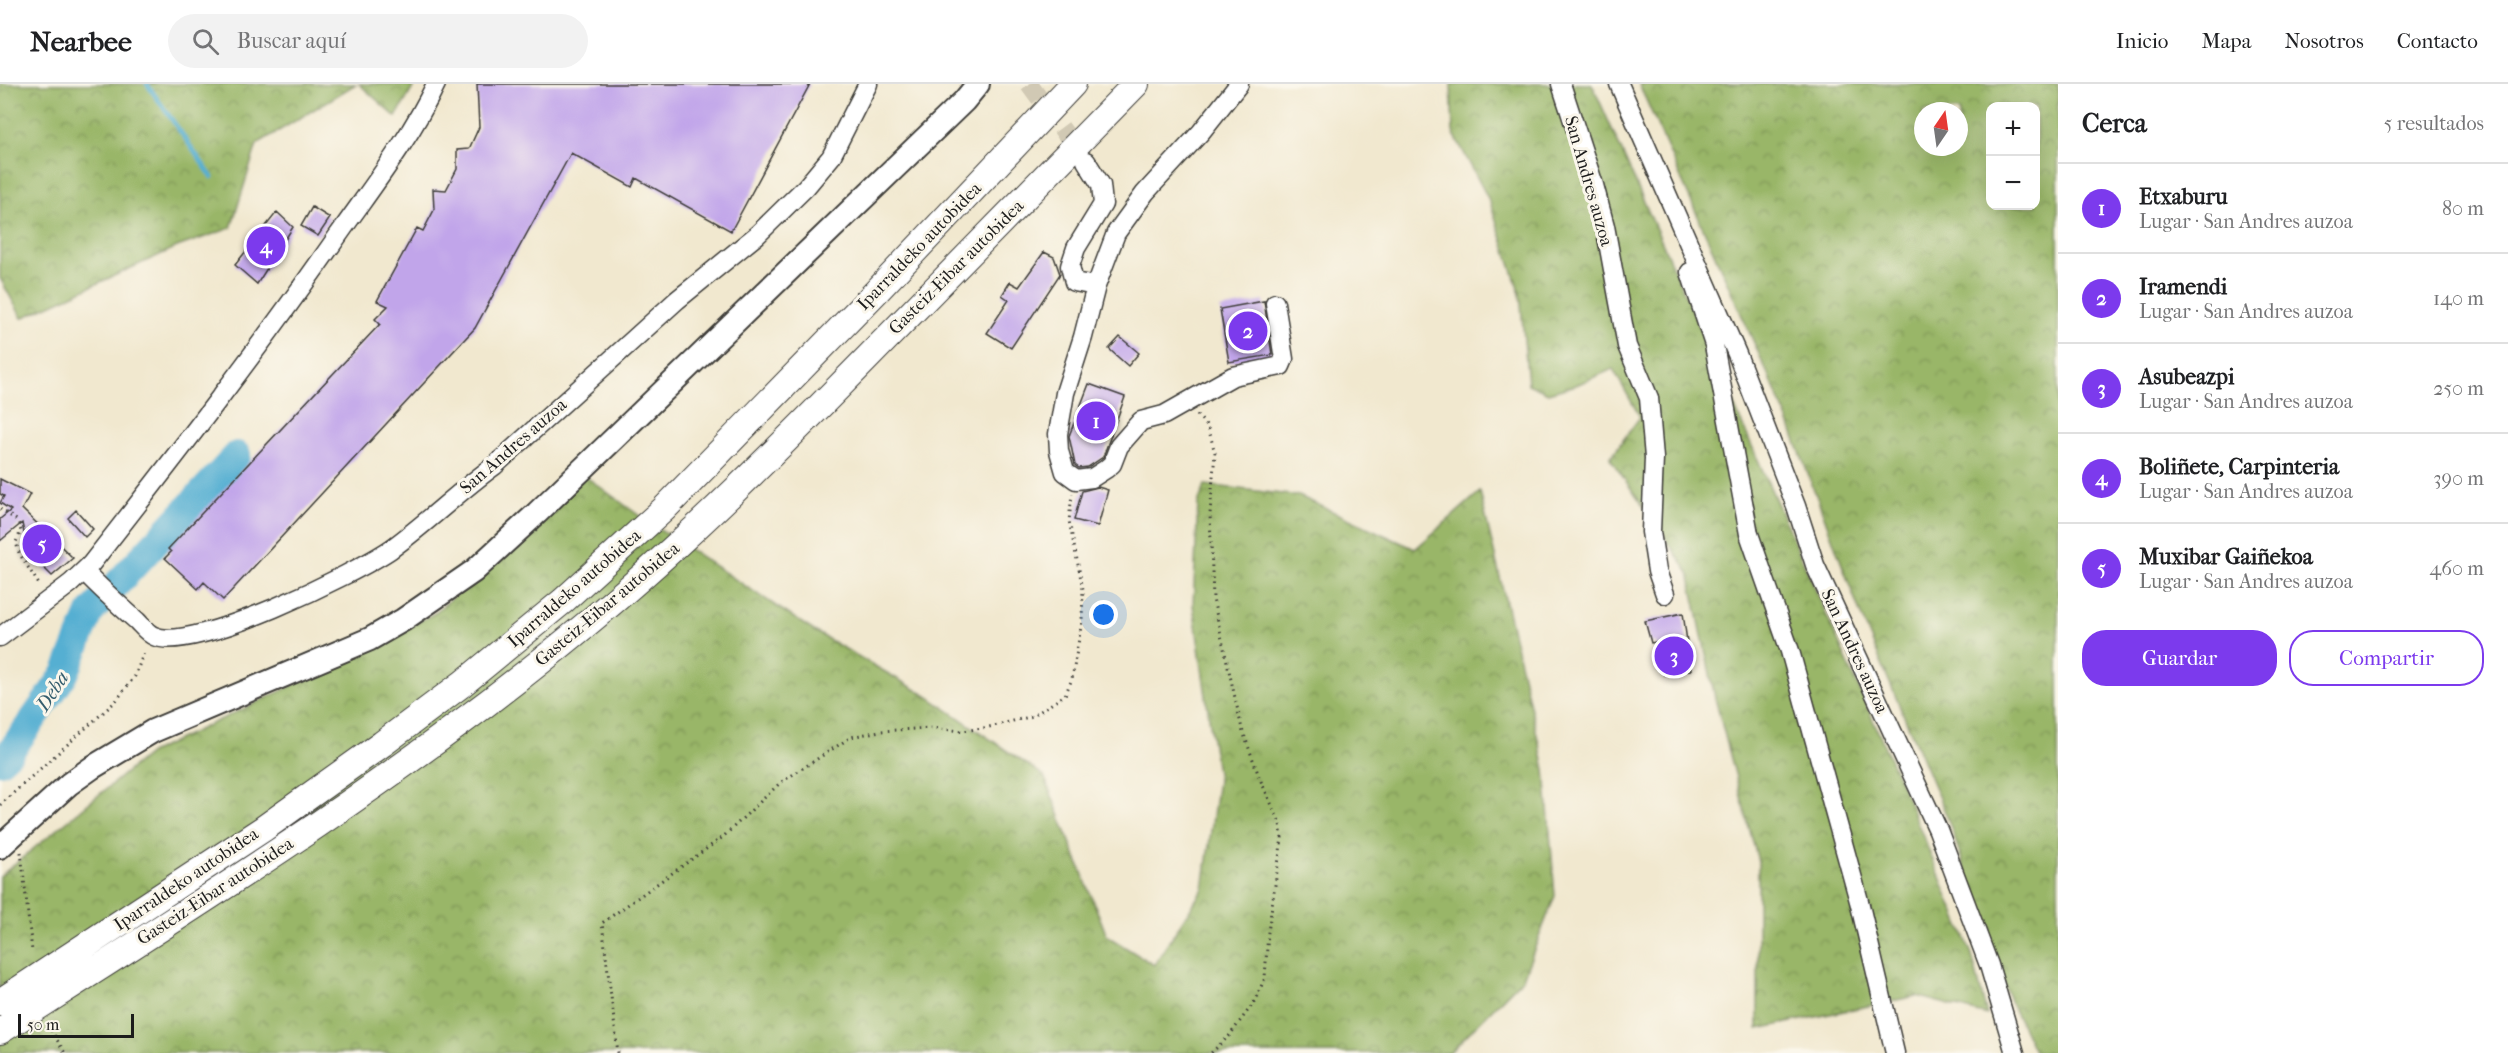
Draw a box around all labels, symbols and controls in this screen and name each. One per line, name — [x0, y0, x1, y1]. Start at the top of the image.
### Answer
search box — [168, 14, 588, 68]
text: Nearbee — [30, 25, 132, 58]
icon: search — [189, 25, 222, 58]
text: Buscar aquí — [237, 28, 346, 54]
text: Inicio — [2116, 29, 2168, 53]
text: Mapa — [2201, 29, 2251, 53]
text: Nosotros — [2284, 29, 2364, 53]
text: Contacto — [2397, 29, 2478, 53]
north arrow — [1914, 102, 1968, 156]
map controls — [1986, 102, 2040, 210]
button: + — [1986, 102, 2040, 156]
text: Cerca — [2082, 108, 2147, 139]
text: 5 resultados — [2384, 112, 2484, 135]
street label: San Andres auzoa — [1560, 114, 1617, 249]
button: − — [1986, 156, 2040, 210]
street label: Iparraldeko autobidea — [853, 178, 986, 315]
text: Etxaburu — [2139, 184, 2228, 210]
street label: Gasteiz-Eibar autobidea — [885, 195, 1029, 339]
text: 1 — [2098, 197, 2105, 220]
text: 80 m — [2442, 197, 2484, 220]
text: Lugar · San Andres auzoa — [2139, 210, 2353, 233]
pin: 4 — [246, 224, 286, 268]
text: Iramendi — [2139, 274, 2227, 300]
text: 2 — [2096, 287, 2107, 310]
text: 140 m — [2433, 287, 2484, 310]
text: Lugar · San Andres auzoa — [2139, 300, 2353, 323]
pin: 2 — [1228, 308, 1268, 354]
text: Asubeazpi — [2139, 364, 2234, 390]
text: 3 — [2097, 377, 2106, 400]
text: 250 m — [2433, 377, 2484, 400]
text: Lugar · San Andres auzoa — [2139, 390, 2353, 413]
street label: San Andres auzoa — [456, 394, 572, 498]
pin: 1 — [1076, 398, 1116, 444]
text: Boliñete, Carpinteria — [2139, 454, 2339, 480]
text: 4 — [2096, 467, 2107, 490]
text: 390 m — [2433, 467, 2484, 490]
text: Lugar · San Andres auzoa — [2139, 480, 2353, 503]
pin: 5 — [22, 522, 62, 566]
street label: Iparraldeko autobidea — [503, 524, 646, 652]
street label: Gasteiz-Eibar autobidea — [531, 537, 684, 671]
text: Muxibar Gaiñekoa — [2139, 544, 2313, 570]
text: 5 — [2097, 557, 2106, 580]
text: 460 m — [2429, 557, 2484, 580]
text: Lugar · San Andres auzoa — [2139, 570, 2353, 593]
street label: San Andres auzoa — [1817, 586, 1893, 717]
your location — [1089, 600, 1118, 629]
button: Guardar — [2082, 630, 2277, 686]
button: Compartir — [2289, 630, 2484, 686]
pin: 3 — [1654, 634, 1694, 678]
water label: Deba — [30, 667, 74, 717]
street label: Iparraldeko autobidea — [110, 823, 263, 936]
street label: Gasteiz-Eibar autobidea — [133, 833, 298, 950]
scale bar — [18, 1011, 134, 1038]
text: 50 m — [27, 1015, 59, 1034]

